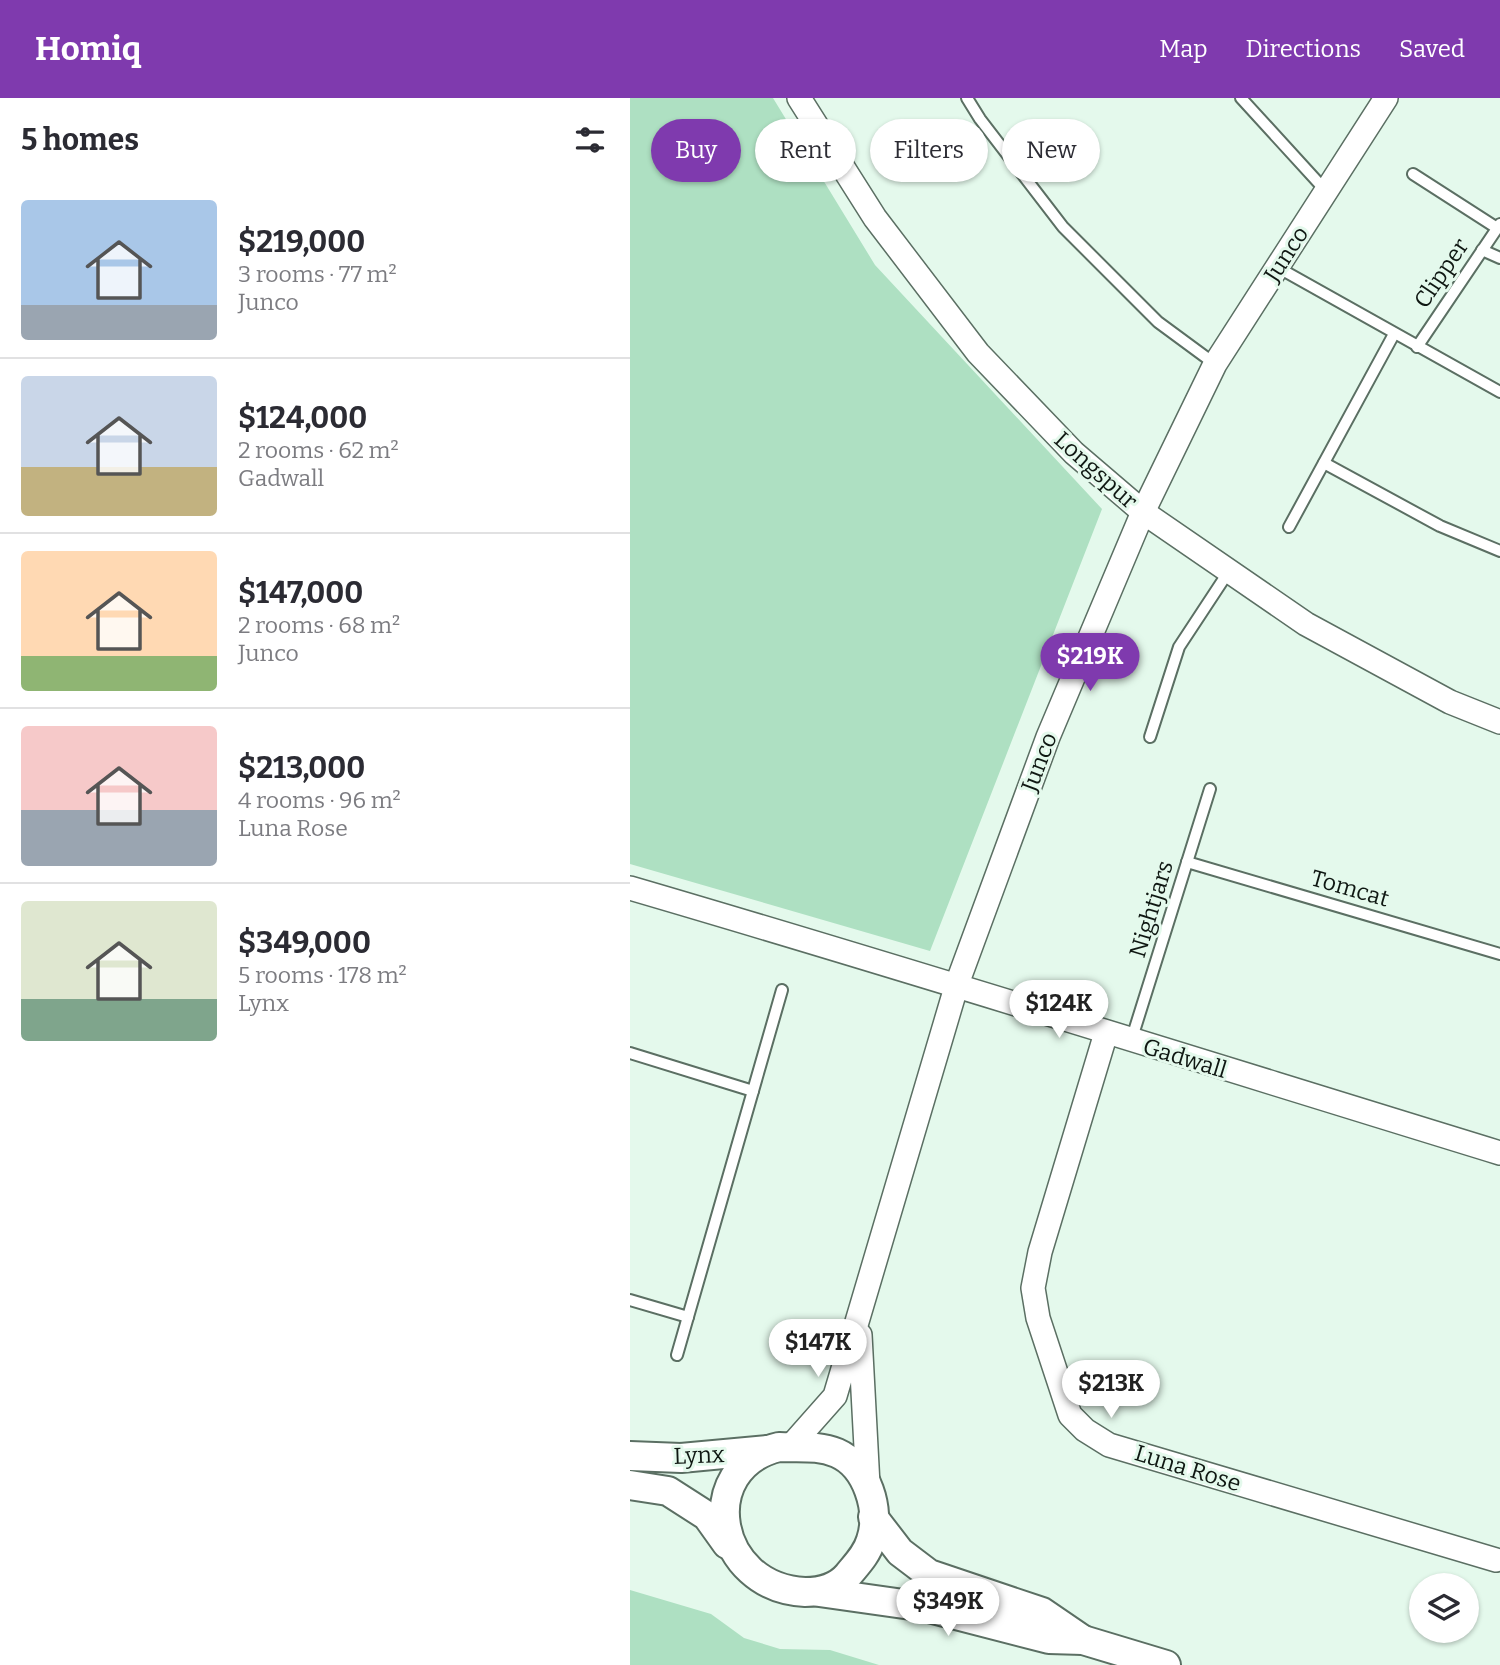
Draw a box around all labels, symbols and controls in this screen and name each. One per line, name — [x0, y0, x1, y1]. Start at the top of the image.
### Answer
text: Homiq — [35, 29, 141, 69]
text: Map — [1159, 35, 1208, 63]
text: Directions — [1246, 35, 1361, 63]
text: Saved — [1399, 35, 1465, 63]
chip: Buy — [651, 119, 741, 182]
chip: Rent — [755, 119, 856, 182]
chip: Filters — [870, 119, 988, 182]
chip: New — [1002, 119, 1100, 182]
icon: filters — [571, 121, 609, 159]
text: 5 homes — [21, 122, 139, 158]
street label: Junco — [1257, 221, 1314, 288]
text: $219,000 — [238, 224, 365, 260]
icon: home — [77, 228, 161, 312]
street label: Clipper — [1408, 233, 1474, 313]
text: 3 rooms · 77 m² — [238, 260, 397, 288]
text: Junco — [238, 288, 299, 316]
text: $124,000 — [238, 400, 367, 436]
icon: home — [77, 404, 161, 488]
street label: Longspur — [1049, 425, 1143, 515]
text: 2 rooms · 62 m² — [238, 436, 399, 464]
text: Gadwall — [238, 464, 324, 492]
text: $147,000 — [238, 575, 363, 611]
icon: home — [77, 579, 161, 663]
text: 2 rooms · 68 m² — [238, 611, 400, 639]
pin: $219K — [1041, 634, 1139, 693]
text: Junco — [238, 639, 299, 667]
text: $219K — [1057, 642, 1123, 670]
street label: Junco — [1015, 729, 1063, 796]
text: $213,000 — [238, 750, 365, 786]
icon: home — [77, 754, 161, 838]
text: 4 rooms · 96 m² — [238, 786, 401, 814]
text: Luna Rose — [238, 814, 348, 842]
street label: Nightjars — [1123, 857, 1179, 961]
street label: Tomcat — [1308, 864, 1392, 912]
text: $349,000 — [238, 925, 371, 961]
icon: home — [77, 929, 161, 1013]
text: 5 rooms · 178 m² — [238, 961, 407, 989]
pin: $124K — [1010, 981, 1108, 1040]
text: Lynx — [238, 989, 289, 1017]
text: $124K — [1025, 989, 1093, 1017]
street label: Gadwall — [1140, 1032, 1231, 1084]
pin: $147K — [769, 1320, 867, 1379]
text: $147K — [785, 1328, 851, 1356]
pin: $213K — [1062, 1360, 1160, 1420]
text: $213K — [1078, 1369, 1144, 1397]
street label: Luna Rose — [1131, 1439, 1245, 1497]
street label: Lynx — [673, 1440, 725, 1470]
map controls — [1409, 1573, 1479, 1643]
button: layers — [1409, 1573, 1479, 1643]
pin: $349K — [899, 1578, 997, 1638]
text: $349K — [912, 1587, 984, 1615]

